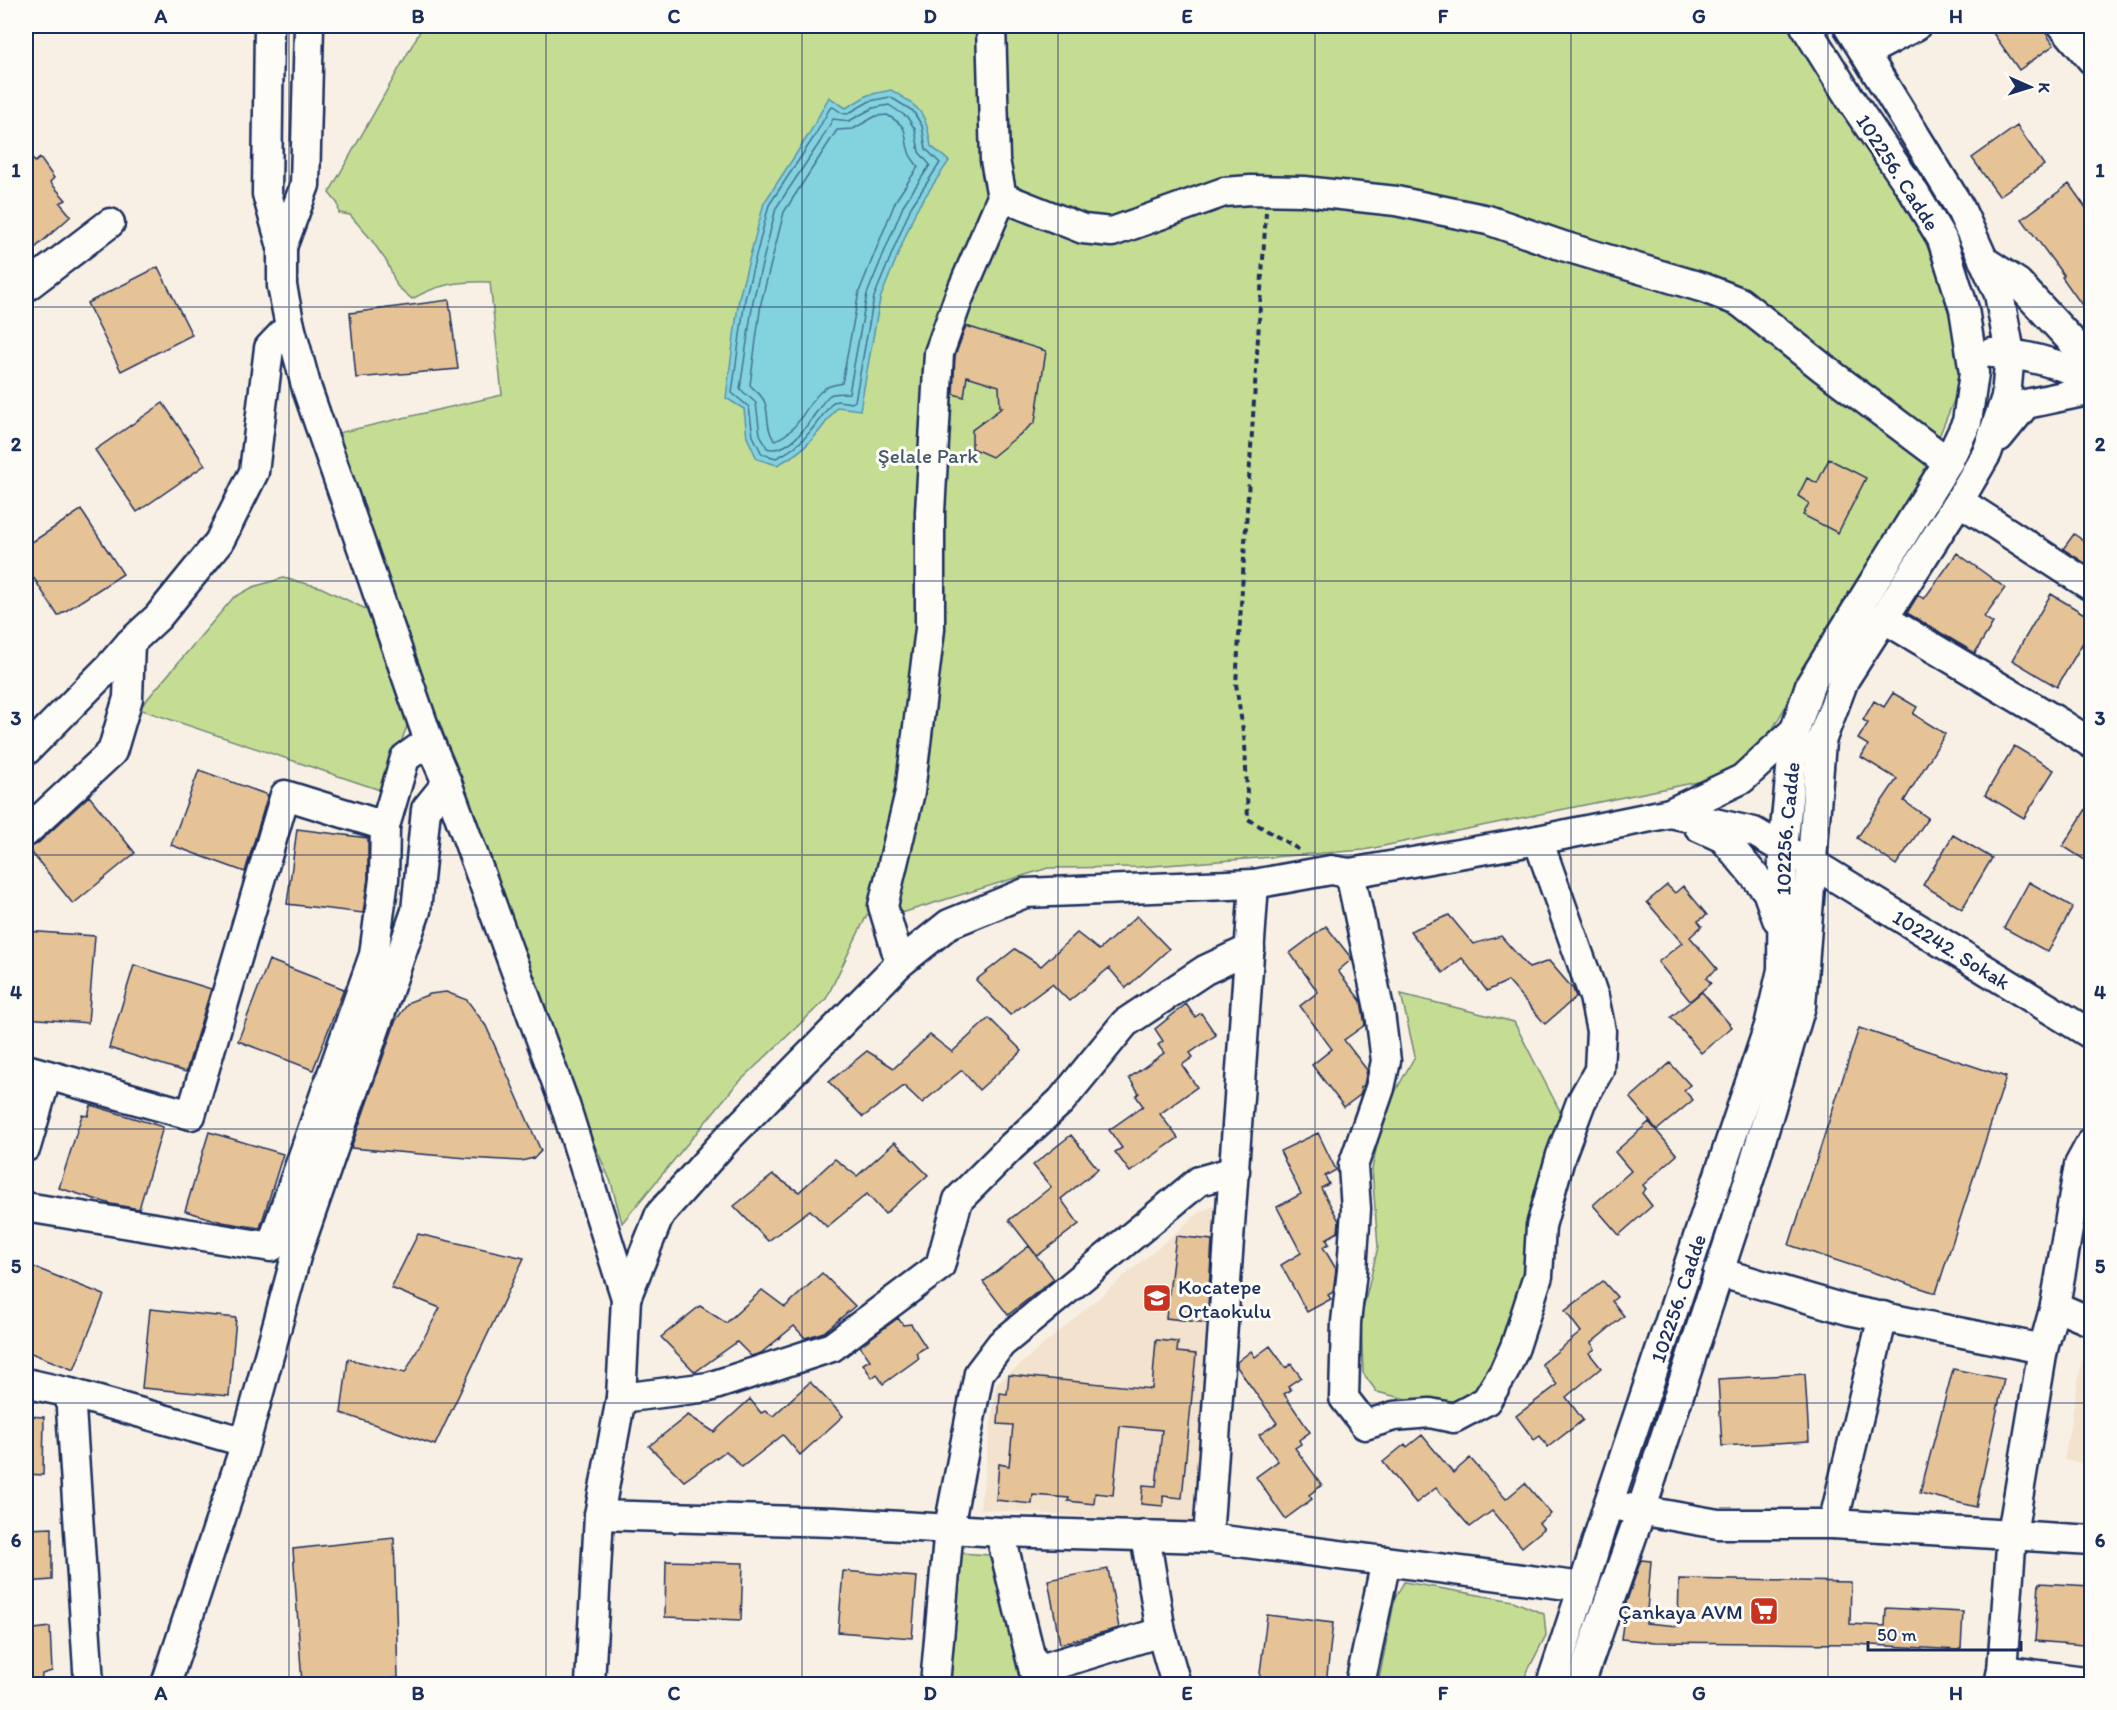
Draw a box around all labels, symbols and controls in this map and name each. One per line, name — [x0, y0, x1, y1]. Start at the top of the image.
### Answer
text: A — [154, 4, 168, 28]
text: B — [412, 4, 425, 28]
text: C — [668, 4, 681, 28]
text: D — [923, 4, 937, 28]
text: E — [1181, 4, 1193, 28]
text: F — [1438, 4, 1449, 28]
text: G — [1692, 4, 1706, 28]
text: H — [1949, 4, 1963, 28]
north arrow — [2000, 57, 2060, 117]
text: K — [2035, 82, 2054, 94]
street label: 102256. Cadde — [1851, 109, 1945, 235]
text: 1 — [11, 158, 21, 182]
text: 1 — [2095, 158, 2105, 182]
text: 2 — [11, 432, 22, 456]
text: 2 — [2095, 432, 2106, 456]
park label: Şelale Park — [878, 443, 978, 468]
text: 3 — [11, 706, 22, 730]
text: 3 — [2095, 706, 2106, 730]
street label: 102256. Cadde — [1770, 761, 1804, 896]
street label: 102242. Sokak — [1889, 903, 2015, 994]
text: 4 — [10, 980, 22, 1004]
text: 4 — [2094, 980, 2106, 1004]
street label: 102256. Cadde — [1644, 1231, 1711, 1366]
text: 5 — [11, 1254, 22, 1278]
text: 5 — [2095, 1254, 2106, 1278]
place label: Kocatepe Ortaokulu — [1178, 1274, 1272, 1323]
school or university icon: Kocatepe Ortaokulu — [1141, 1282, 1173, 1314]
text: 6 — [11, 1528, 22, 1552]
text: 6 — [2095, 1528, 2106, 1552]
supermarket icon: Çankaya AVM — [1748, 1595, 1780, 1627]
place label: Çankaya AVM — [1618, 1599, 1743, 1624]
scale bar — [1868, 1614, 2021, 1652]
text: 50 m — [1877, 1624, 1917, 1646]
text: A — [154, 1681, 168, 1705]
text: B — [412, 1681, 425, 1705]
text: C — [668, 1681, 681, 1705]
text: D — [923, 1681, 937, 1705]
text: E — [1181, 1681, 1193, 1705]
text: F — [1438, 1681, 1449, 1705]
text: G — [1692, 1681, 1706, 1705]
text: H — [1949, 1681, 1963, 1705]

